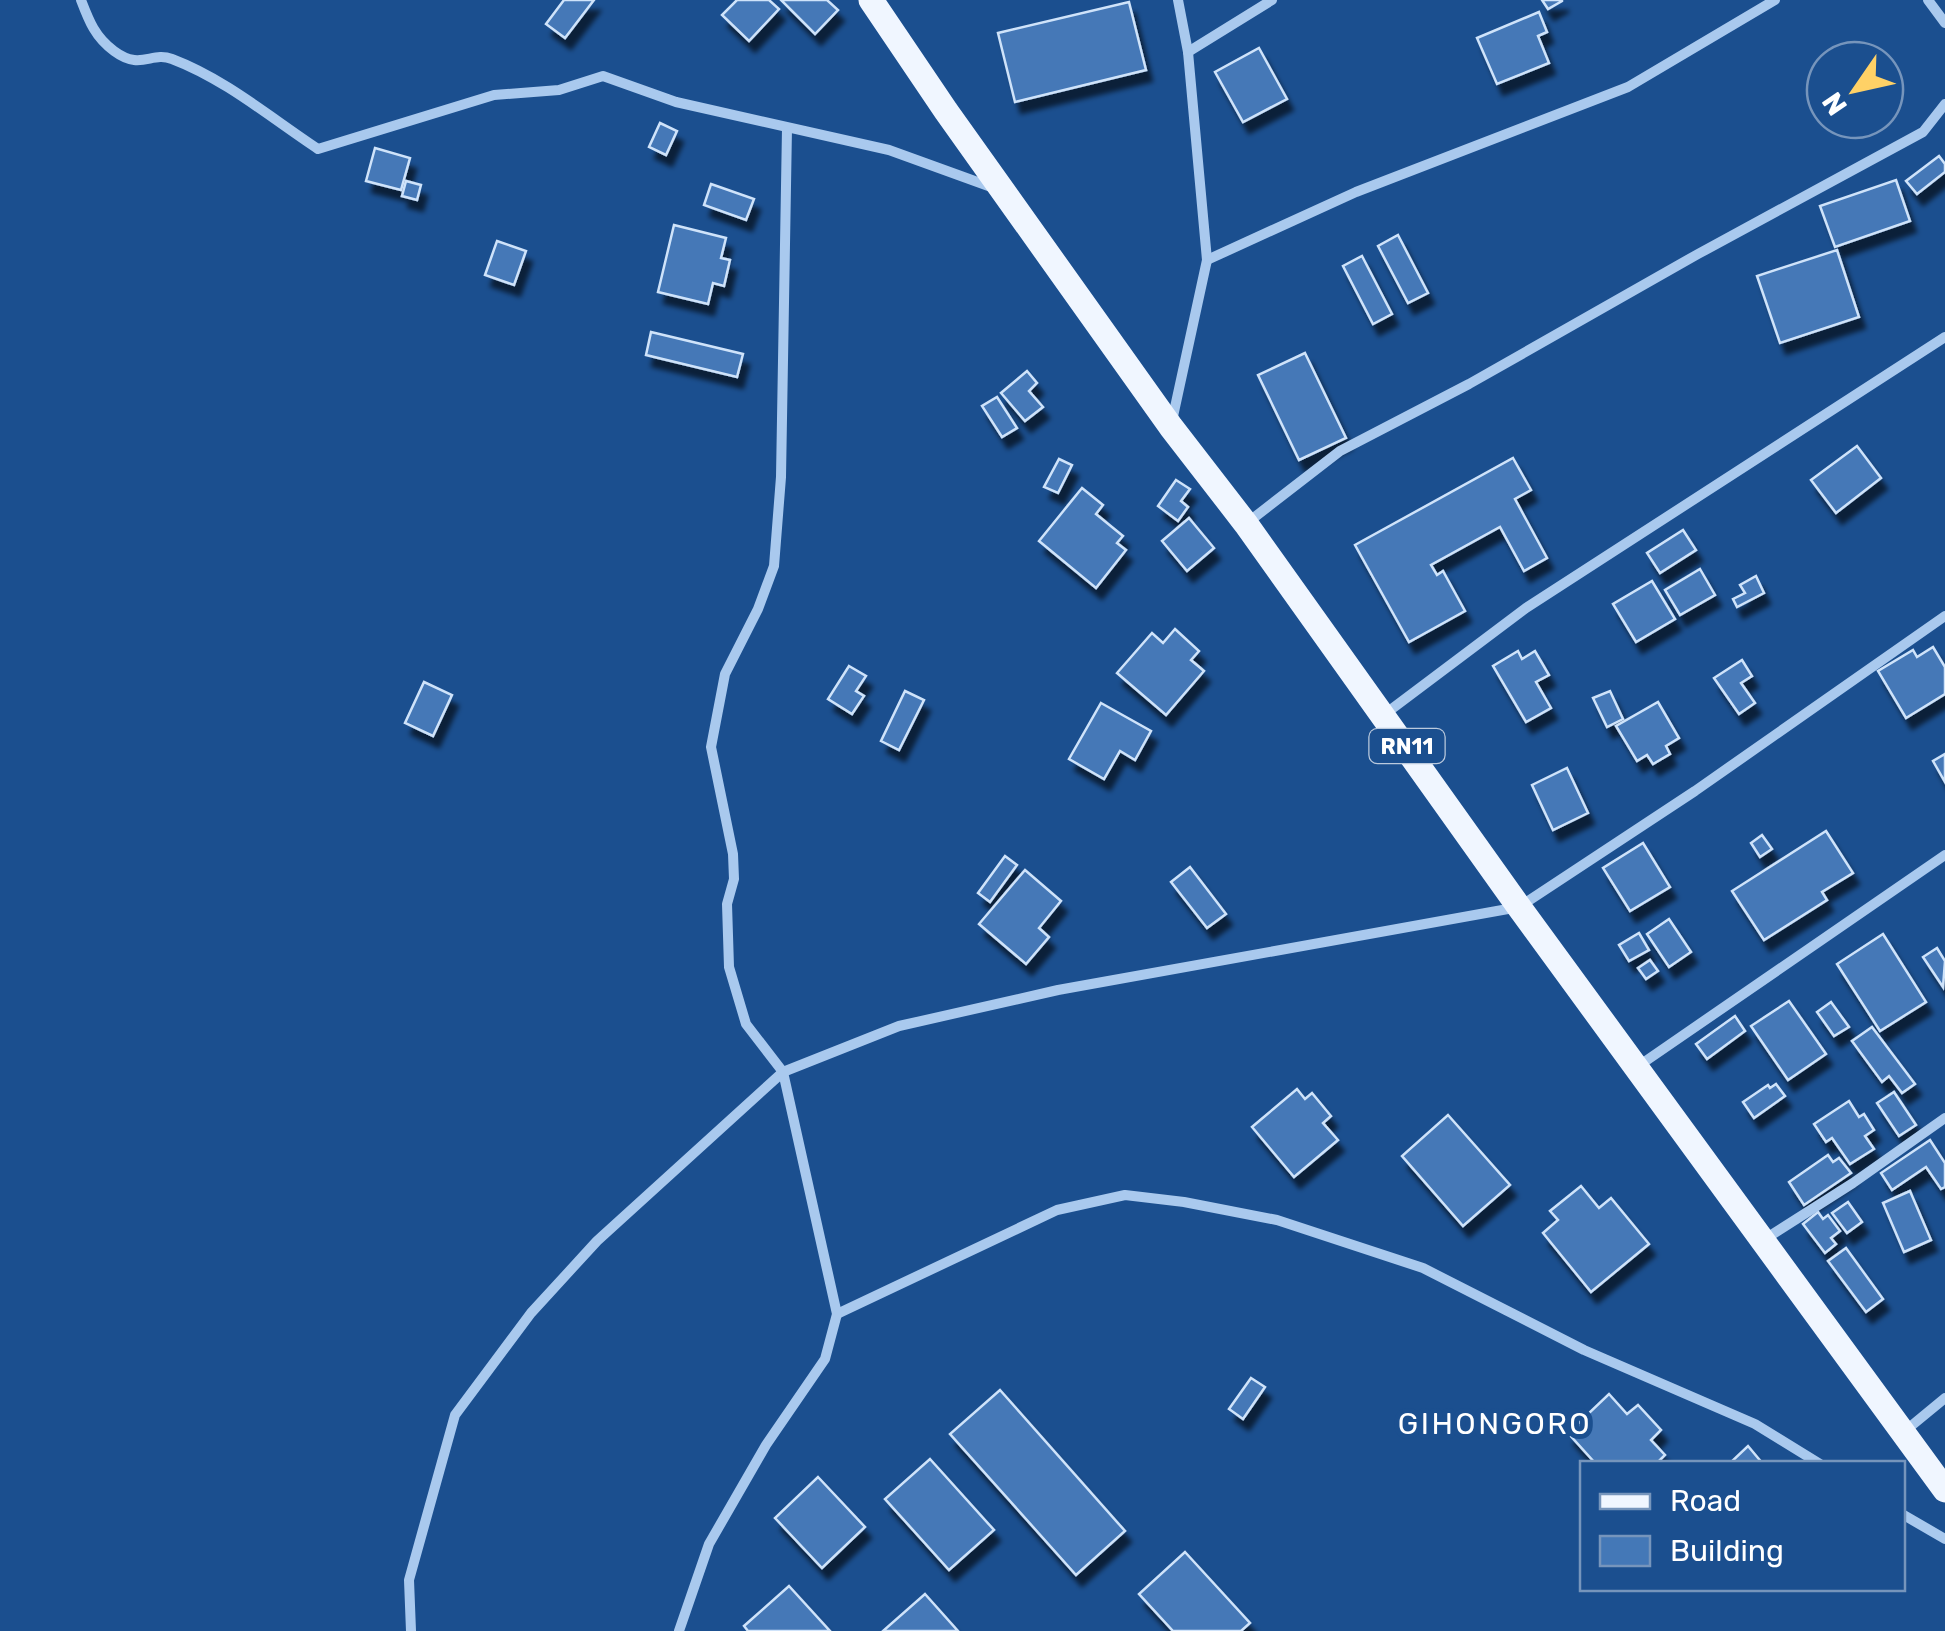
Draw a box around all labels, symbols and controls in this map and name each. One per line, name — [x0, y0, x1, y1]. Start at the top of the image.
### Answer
north arrow — [1805, 40, 1905, 140]
text: N — [1815, 86, 1854, 121]
road number: RN11 — [1370, 729, 1444, 763]
district label: GIHONGORO — [1398, 1406, 1592, 1442]
legend — [1580, 1461, 1905, 1591]
text: Road — [1670, 1483, 1741, 1519]
text: Building — [1670, 1533, 1784, 1569]

